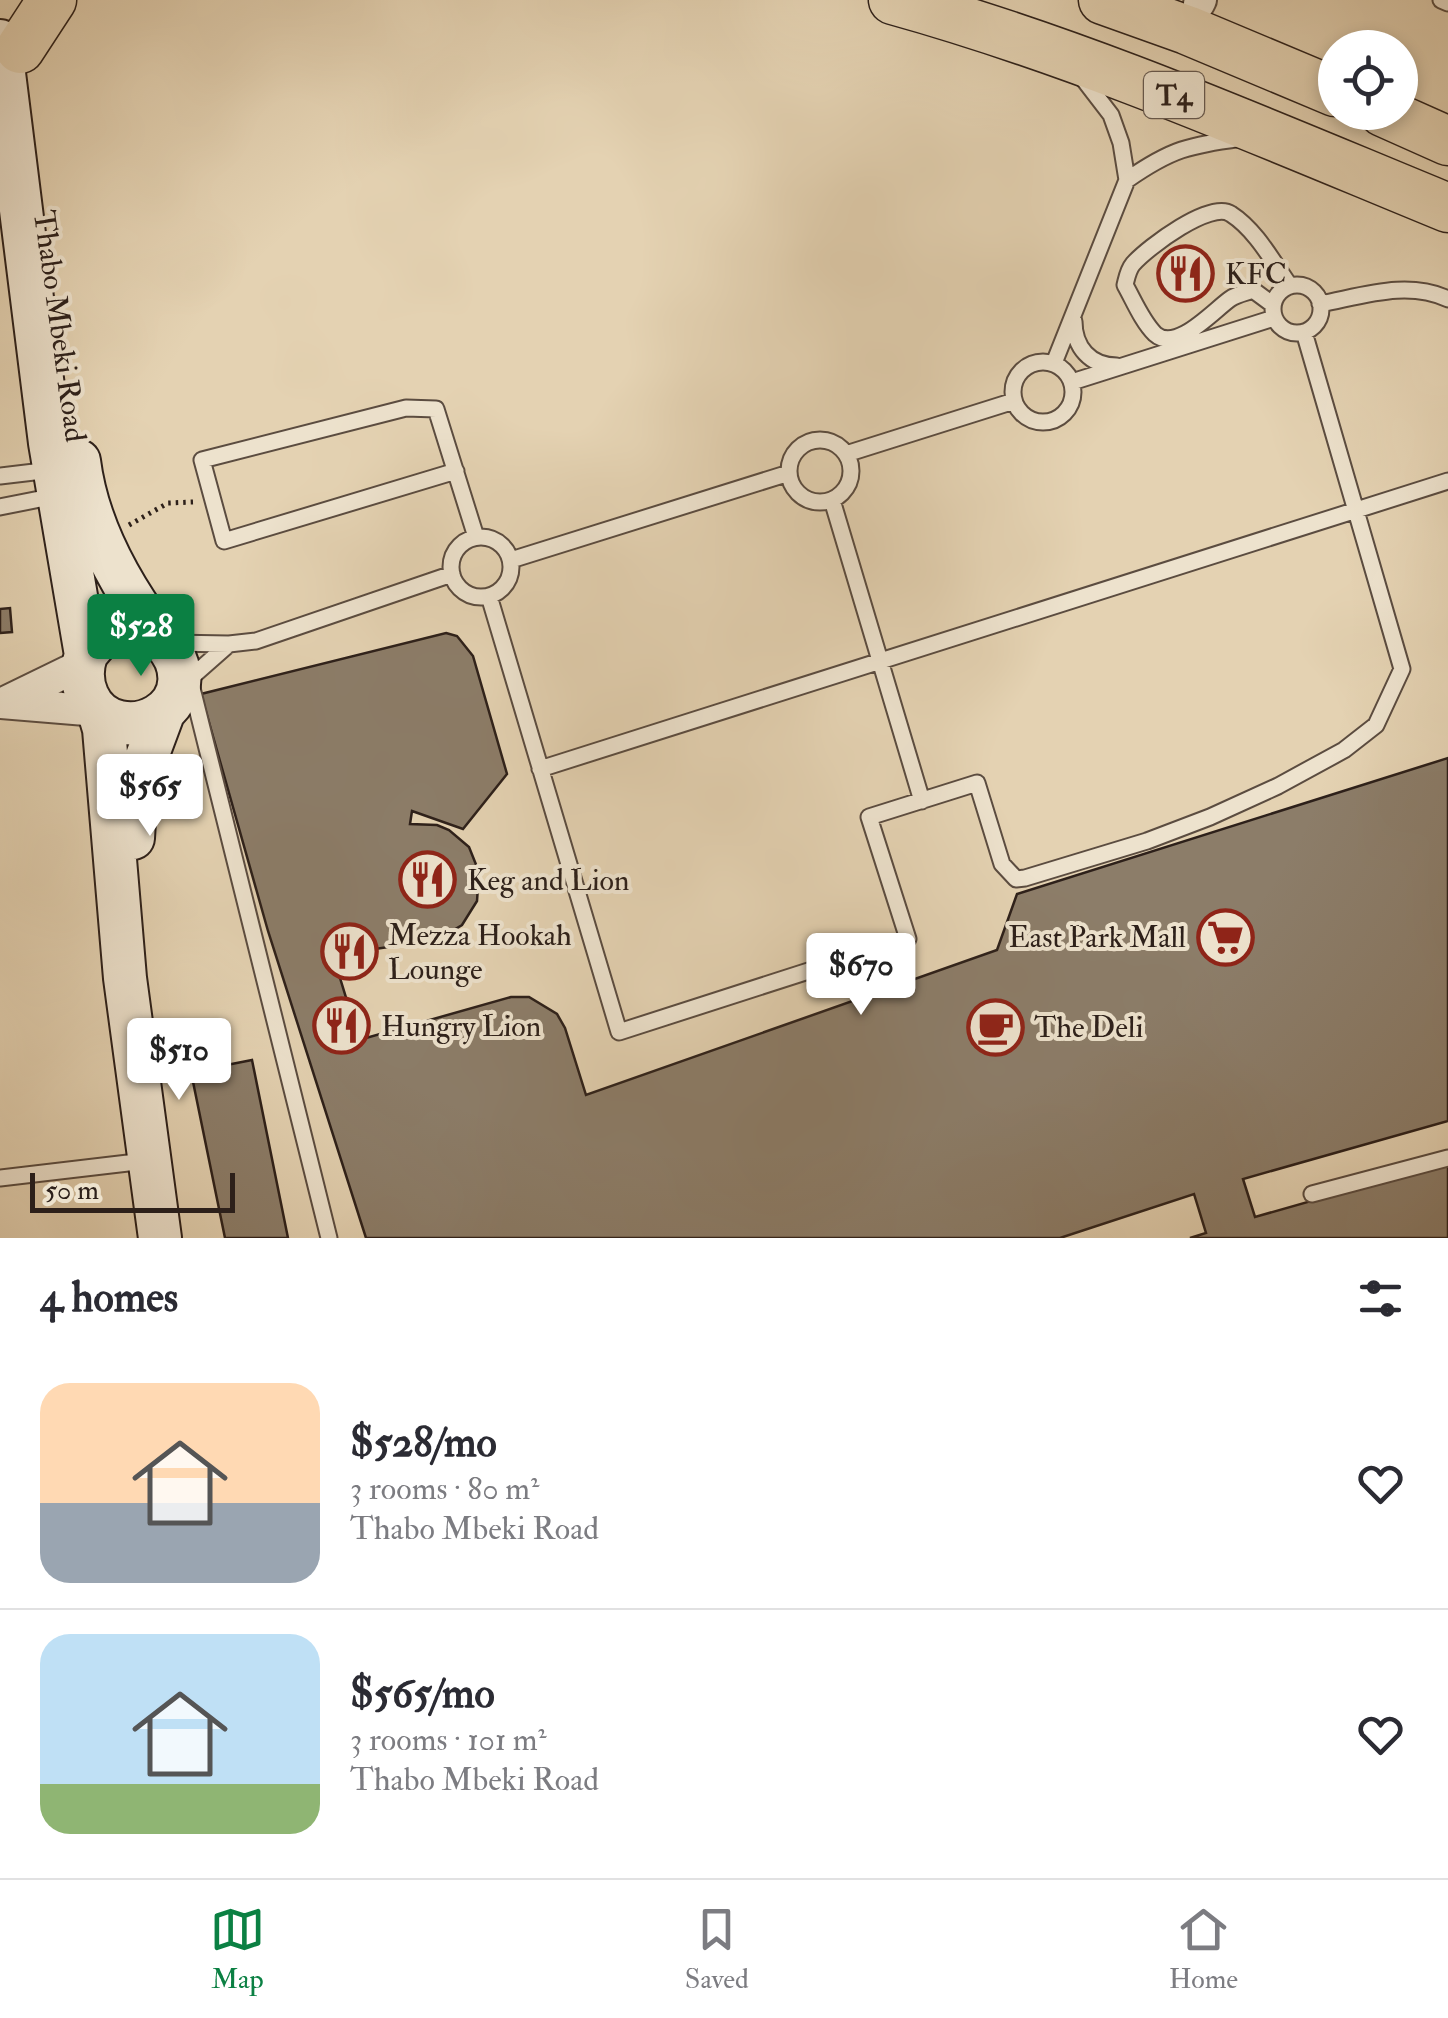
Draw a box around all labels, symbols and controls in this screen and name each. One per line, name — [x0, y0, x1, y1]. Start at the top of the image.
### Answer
map controls — [1318, 30, 1418, 130]
button: locate — [1318, 30, 1418, 130]
road number: T4 — [1144, 72, 1204, 118]
street label: Thabo Mbeki Road — [25, 208, 94, 444]
restaurant icon: KFC — [1156, 244, 1216, 304]
place label: KFC — [1225, 256, 1287, 293]
pin: $528 — [82, 594, 200, 679]
text: $528 — [109, 606, 173, 646]
pin: $565 — [91, 754, 209, 839]
text: $565 — [119, 766, 181, 806]
restaurant icon: Keg and Lion — [398, 850, 458, 910]
place label: Keg and Lion — [467, 862, 629, 899]
supermarket icon: East Park Mall — [1195, 907, 1255, 967]
place label: Mezza Hookah Lounge — [388, 917, 572, 988]
place label: East Park Mall — [1008, 919, 1186, 956]
restaurant icon: Mezza Hookah Lounge — [319, 922, 379, 982]
pin: $670 — [802, 933, 920, 1018]
text: $670 — [828, 945, 894, 985]
restaurant icon: Hungry Lion — [312, 996, 372, 1056]
cafe icon: The Deli — [965, 997, 1025, 1057]
place label: Hungry Lion — [381, 1008, 541, 1045]
place label: The Deli — [1034, 1009, 1144, 1046]
pin: $510 — [120, 1018, 238, 1103]
text: $510 — [149, 1030, 209, 1070]
scale bar — [30, 1168, 235, 1212]
text: 50 m — [45, 1173, 99, 1208]
icon: filters — [1353, 1271, 1408, 1326]
text: 4 homes — [40, 1272, 178, 1324]
text: $528/mo — [350, 1417, 497, 1469]
icon: home — [120, 1423, 240, 1543]
icon: heart — [1353, 1456, 1408, 1511]
text: 3 rooms · 80 m² — [350, 1469, 539, 1509]
text: Thabo Mbeki Road — [350, 1509, 599, 1549]
text: $565/mo — [350, 1668, 495, 1720]
icon: home — [120, 1674, 240, 1794]
icon: heart — [1353, 1707, 1408, 1762]
text: 3 rooms · 101 m² — [350, 1720, 547, 1760]
text: Thabo Mbeki Road — [350, 1760, 599, 1800]
tab: Map — [210, 1902, 265, 1997]
tab: Saved — [685, 1902, 749, 1997]
tab: Home — [1169, 1902, 1238, 1997]

